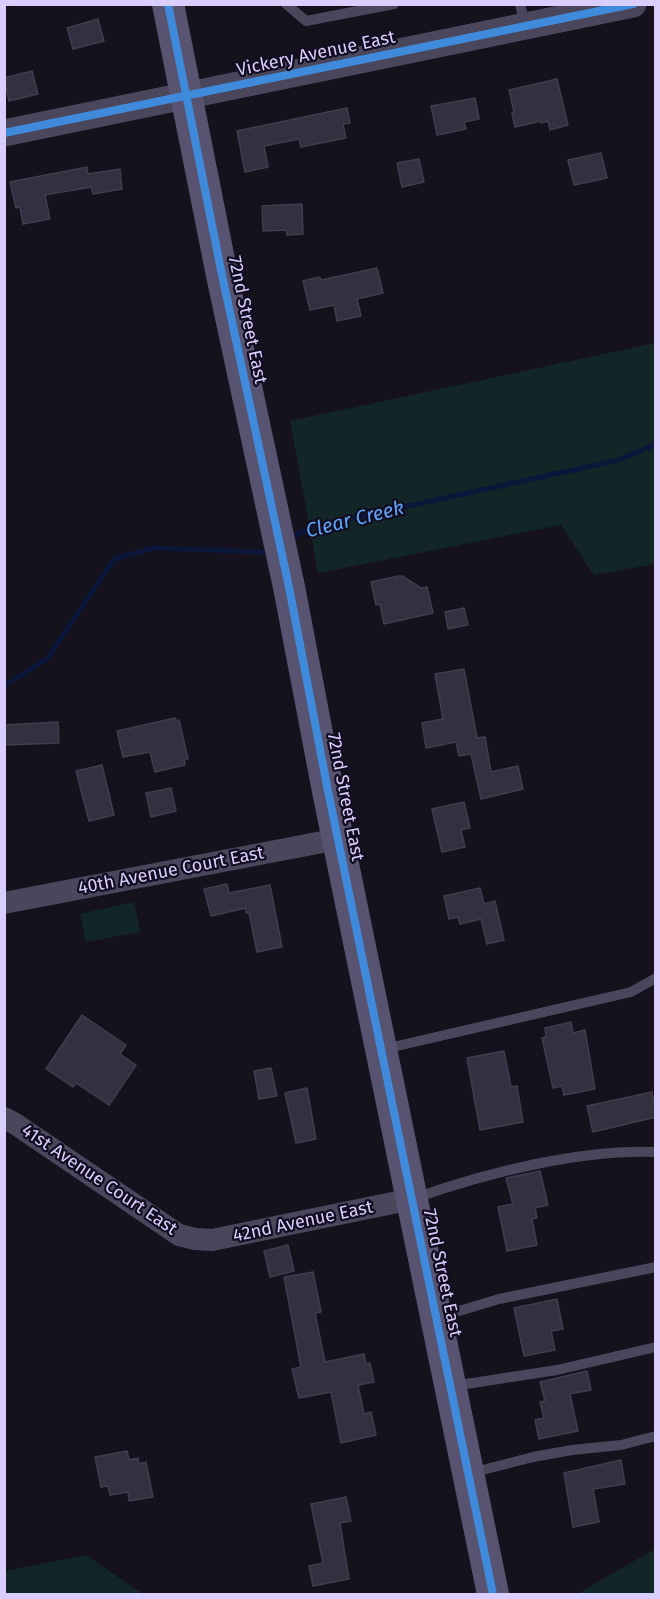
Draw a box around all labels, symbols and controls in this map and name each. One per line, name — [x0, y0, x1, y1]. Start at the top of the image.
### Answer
street label: Vickery Avenue East — [235, 27, 397, 81]
street label: 72nd Street East — [223, 254, 271, 386]
water label: Clear Creek — [303, 496, 407, 544]
street label: 72nd Street East — [322, 731, 368, 863]
street label: 40th Avenue Court East — [76, 842, 266, 900]
street label: 41st Avenue Court East — [17, 1120, 181, 1240]
street label: 42nd Avenue East — [231, 1197, 375, 1247]
street label: 72nd Street East — [418, 1207, 466, 1339]

